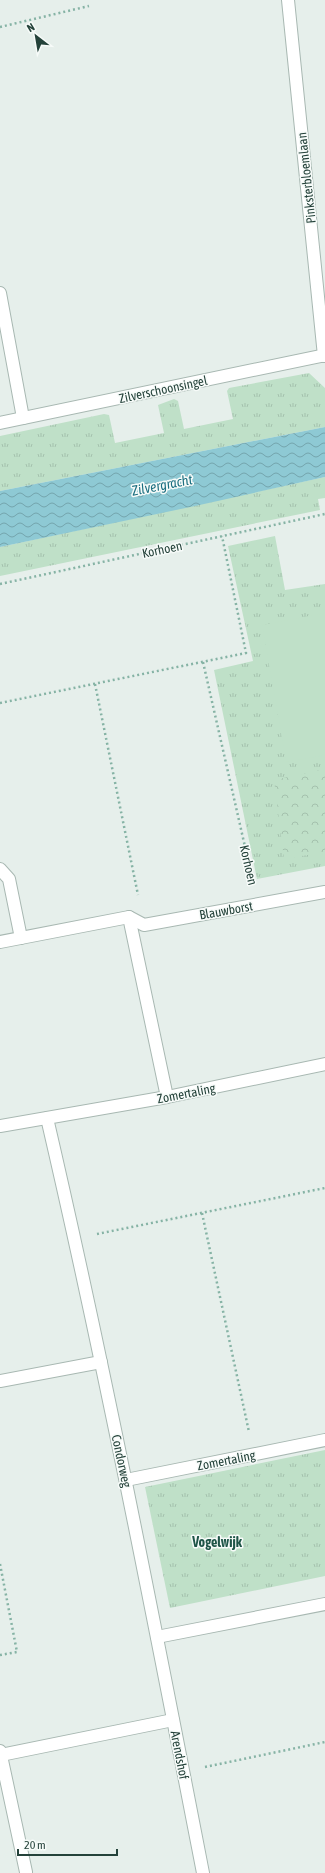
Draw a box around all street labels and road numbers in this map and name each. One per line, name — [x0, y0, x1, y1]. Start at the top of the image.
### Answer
street label: Pinksterbloemlaan — [294, 132, 319, 224]
street label: Zilverschoonsingel — [118, 373, 209, 406]
street label: Korhoen — [141, 538, 184, 561]
street label: Korhoen — [237, 844, 260, 887]
street label: Blauwborst — [198, 898, 254, 923]
street label: Zomertaling — [156, 1080, 217, 1106]
street label: Condorweg — [109, 1433, 134, 1489]
street label: Zomertaling — [196, 1447, 257, 1473]
street label: Arendshof — [167, 1730, 192, 1781]

